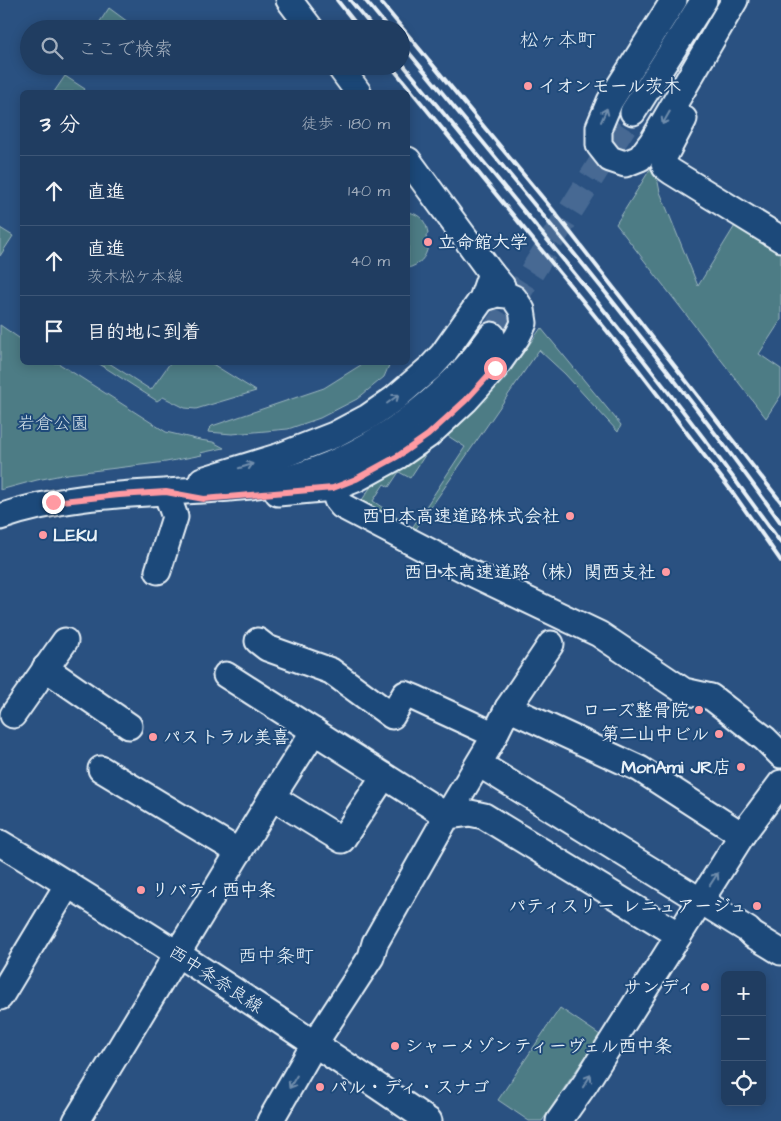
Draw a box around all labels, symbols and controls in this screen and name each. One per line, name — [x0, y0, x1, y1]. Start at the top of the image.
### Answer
search box — [20, 20, 410, 75]
district label: 松ヶ本町 — [520, 27, 596, 54]
icon: search — [38, 34, 66, 62]
text: ここで検索 — [78, 36, 173, 63]
place label: イオンモール茨木 — [538, 74, 681, 99]
marker: イオンモール茨木 — [522, 80, 534, 92]
one-way arrow — [599, 108, 609, 123]
text: 3 分 — [40, 110, 80, 139]
one-way arrow — [661, 110, 671, 125]
text: 徒歩 · 180 m — [302, 113, 390, 135]
icon: ahead — [40, 177, 68, 205]
text: 直進 — [87, 179, 125, 206]
text: 140 m — [348, 180, 390, 202]
place label: 立命館大学 — [438, 230, 528, 255]
text: 直進 — [87, 236, 125, 263]
marker: 立命館大学 — [422, 236, 434, 248]
icon: ahead — [40, 247, 68, 275]
text: 40 m — [350, 250, 390, 272]
text: 茨木松ケ本線 — [87, 266, 183, 288]
icon: arrive — [40, 317, 68, 345]
text: 目的地に到着 — [87, 319, 201, 346]
route start — [484, 357, 507, 380]
one-way arrow — [386, 394, 399, 405]
park label: 岩倉公園 — [17, 411, 89, 436]
one-way arrow — [238, 461, 254, 471]
route end — [42, 491, 65, 514]
place label: 西日本高速道路株式会社 — [362, 504, 560, 529]
marker: 西日本高速道路株式会社 — [564, 510, 576, 522]
place label: LEKU — [53, 523, 97, 548]
marker: LEKU — [37, 529, 49, 541]
place label: 西日本高速道路（株）関西支社 — [404, 560, 656, 585]
marker: 西日本高速道路（株）関西支社 — [660, 566, 672, 578]
place label: ローズ整骨院 — [582, 698, 689, 723]
marker: ローズ整骨院 — [693, 704, 705, 716]
place label: 第二山中ビル — [601, 722, 709, 747]
place label: パストラル美喜 — [163, 725, 290, 750]
marker: 第二山中ビル — [713, 728, 725, 740]
marker: パストラル美喜 — [147, 731, 159, 743]
place label: MonAmi JR店 — [621, 755, 731, 780]
marker: MonAmi JR店 — [735, 761, 747, 773]
one-way arrow — [709, 872, 719, 886]
place label: リバティ西中条 — [151, 878, 276, 903]
marker: リバティ西中条 — [135, 884, 147, 896]
place label: パティスリー レニュアージュ — [508, 894, 747, 919]
marker: パティスリー レニュアージュ — [751, 900, 763, 912]
street label: 西中条奈良線 — [164, 940, 268, 1019]
district label: 西中条町 — [238, 943, 314, 970]
map controls — [721, 971, 766, 1106]
button: + — [721, 971, 766, 1016]
place label: サンディ — [624, 975, 695, 1000]
marker: サンディ — [699, 981, 711, 993]
button: − — [721, 1016, 766, 1061]
place label: シャーメゾンティーヴェル西中条 — [405, 1034, 672, 1059]
marker: シャーメゾンティーヴェル西中条 — [389, 1040, 401, 1052]
button: locate — [721, 1061, 766, 1106]
one-way arrow — [287, 1075, 297, 1089]
place label: パル・ディ・スナゴ — [330, 1075, 489, 1100]
one-way arrow — [582, 1075, 592, 1089]
marker: パル・ディ・スナゴ — [314, 1081, 326, 1093]

